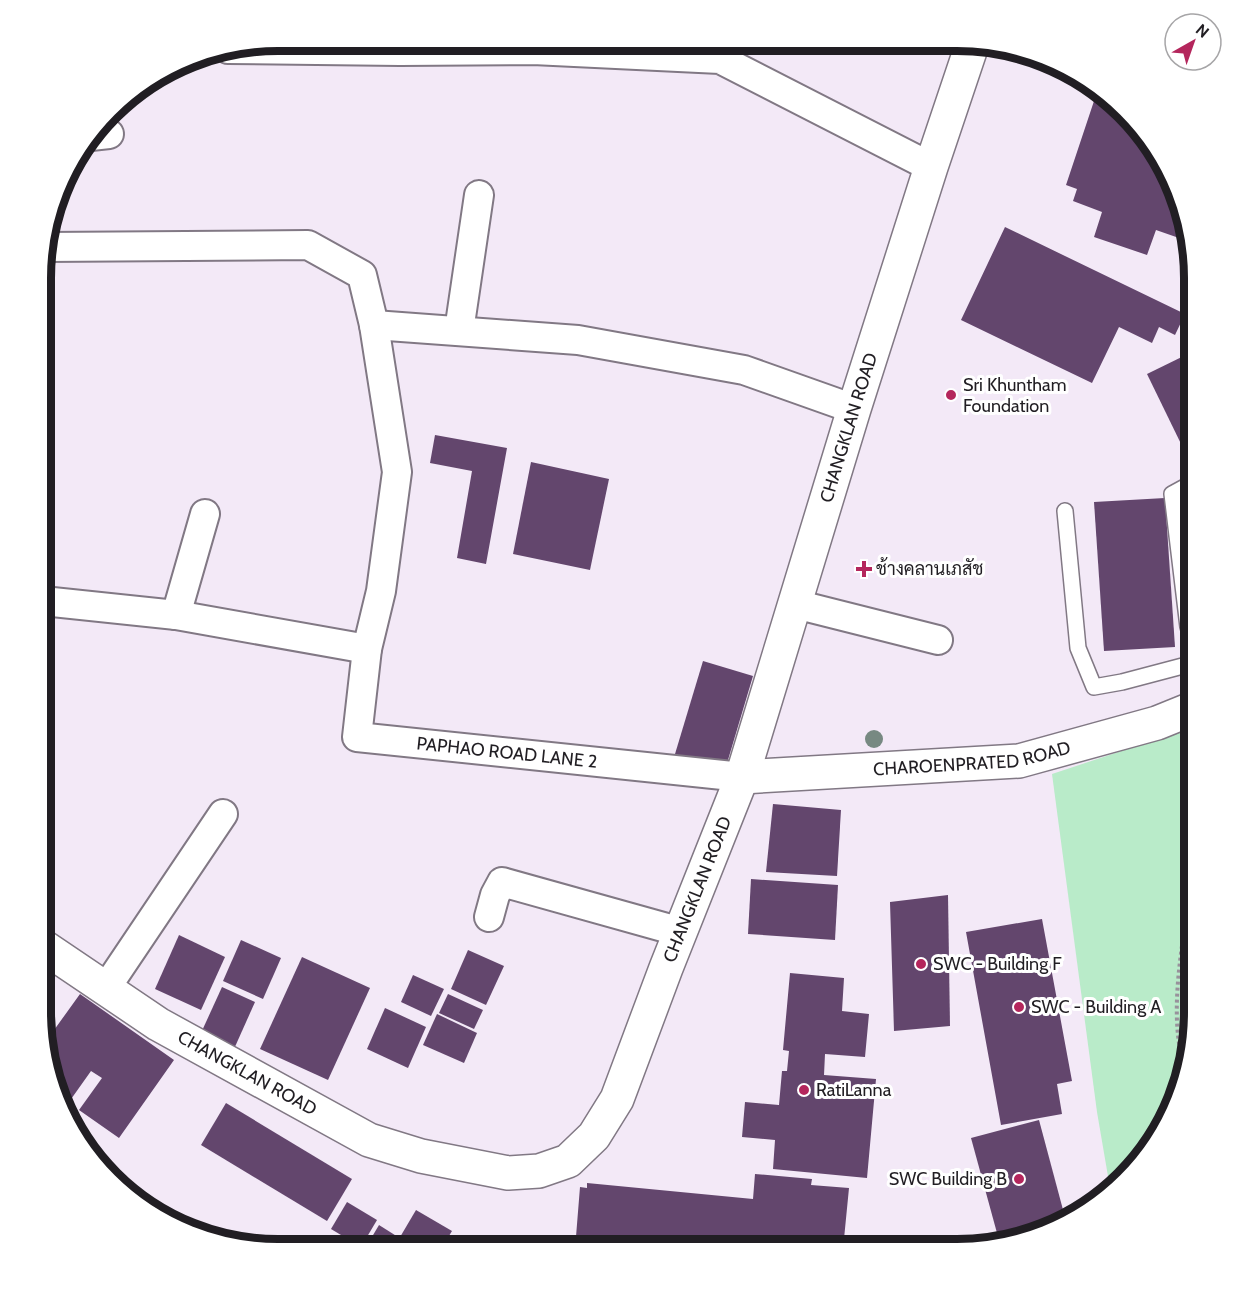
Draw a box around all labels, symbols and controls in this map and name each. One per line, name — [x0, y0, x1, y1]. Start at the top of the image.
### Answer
north arrow — [1163, 12, 1223, 72]
text: N — [1192, 20, 1213, 42]
street label: CHANGKLAN ROAD — [815, 350, 882, 505]
place label: Sri Khuntham Foundation — [963, 374, 1067, 417]
marker: Sri Khuntham Foundation — [944, 388, 958, 402]
place label: ช้างคลานเภสัช — [876, 557, 983, 580]
marker: ช้างคลานเภสัช — [857, 562, 871, 576]
street label: PAPHAO ROAD LANE 2 — [415, 732, 598, 773]
street label: CHAROENPRATED ROAD — [873, 736, 1073, 780]
street label: CHANGKLAN ROAD — [658, 813, 736, 966]
place label: SWC - Building F — [933, 953, 1062, 975]
marker: SWC - Building F — [914, 957, 928, 971]
place label: SWC - Building A — [1031, 996, 1161, 1018]
marker: SWC - Building A — [1012, 1000, 1026, 1014]
street label: CHANGKLAN ROAD — [174, 1026, 321, 1120]
place label: RatiLanna — [816, 1079, 892, 1101]
marker: RatiLanna — [797, 1083, 811, 1097]
place label: SWC Building B — [889, 1168, 1007, 1190]
marker: SWC Building B — [1012, 1172, 1026, 1186]

